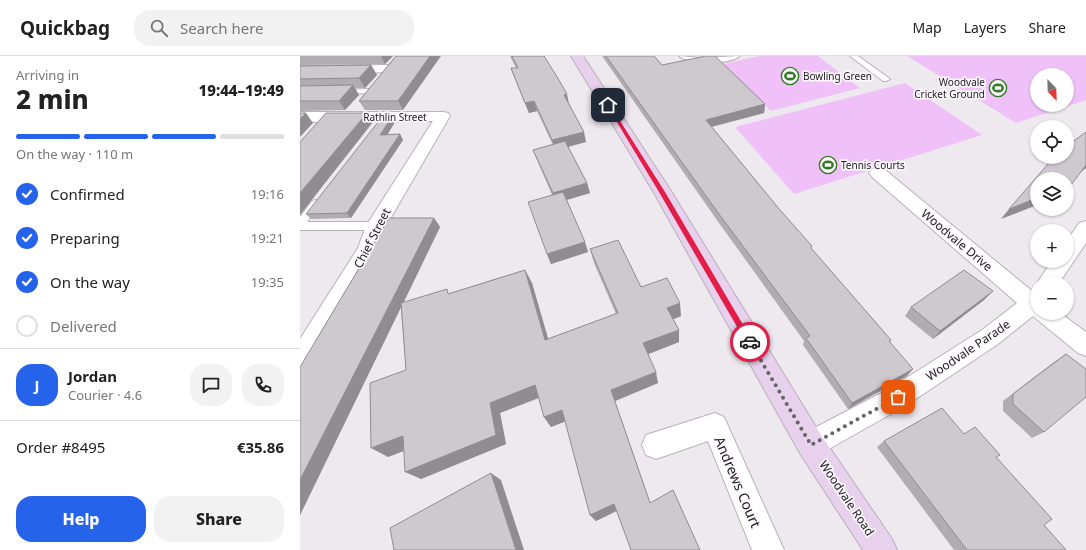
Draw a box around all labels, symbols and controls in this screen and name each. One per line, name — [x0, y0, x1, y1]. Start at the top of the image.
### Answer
search box — [134, 10, 414, 46]
text: Quickbag — [20, 15, 110, 41]
icon: search — [148, 17, 170, 39]
text: Search here — [180, 18, 264, 38]
text: Map — [913, 18, 942, 37]
text: Layers — [964, 18, 1006, 37]
text: Share — [1028, 18, 1066, 37]
text: Arriving in — [16, 66, 79, 84]
sports icon: Bowling Green — [780, 66, 800, 86]
north arrow — [1030, 68, 1074, 112]
map controls — [1030, 68, 1074, 320]
place label: Bowling Green — [803, 69, 872, 83]
place label: Woodvale Cricket Ground — [914, 75, 985, 101]
sports icon: Woodvale Cricket Ground — [988, 78, 1008, 98]
text: 19:44–19:49 — [199, 80, 284, 100]
text: 2 min — [16, 81, 89, 117]
pin — [591, 88, 625, 122]
icon: home — [597, 94, 619, 116]
street label: Rathlin Street — [363, 110, 427, 124]
button: locate — [1030, 120, 1074, 164]
text: On the way · 110 m — [16, 145, 133, 163]
sports icon: Tennis Courts — [818, 155, 838, 175]
place label: Tennis Courts — [841, 158, 905, 172]
button: layers — [1030, 172, 1074, 216]
icon: check — [16, 183, 38, 205]
text: Confirmed — [50, 184, 125, 204]
text: 19:16 — [251, 185, 284, 203]
street label: Chief Street — [350, 204, 395, 271]
street label: Woodvale Drive — [918, 205, 996, 275]
button: + — [1030, 224, 1074, 268]
icon: check — [16, 227, 38, 249]
text: Preparing — [50, 228, 120, 248]
text: 19:21 — [251, 229, 284, 247]
icon: check — [16, 271, 38, 293]
text: On the way — [50, 272, 130, 292]
text: 19:35 — [251, 273, 284, 291]
button: − — [1030, 276, 1074, 320]
street label: Woodvale Parade — [923, 315, 1014, 385]
text: Delivered — [50, 316, 117, 336]
courier — [730, 322, 770, 362]
icon: car — [739, 331, 761, 353]
button: chat — [190, 364, 232, 406]
button: phone — [242, 364, 284, 406]
text: Jordan — [68, 366, 117, 386]
text: J — [35, 375, 39, 395]
pin — [881, 380, 915, 414]
text: Courier · 4.6 — [68, 386, 142, 404]
icon: bag — [887, 386, 909, 408]
street label: Andrews Court — [710, 433, 766, 531]
text: Order #8495 — [16, 437, 105, 457]
text: €35.86 — [237, 437, 284, 457]
street label: Woodvale Road — [815, 457, 879, 539]
button: Help — [16, 496, 146, 542]
button: Share — [154, 496, 284, 542]

